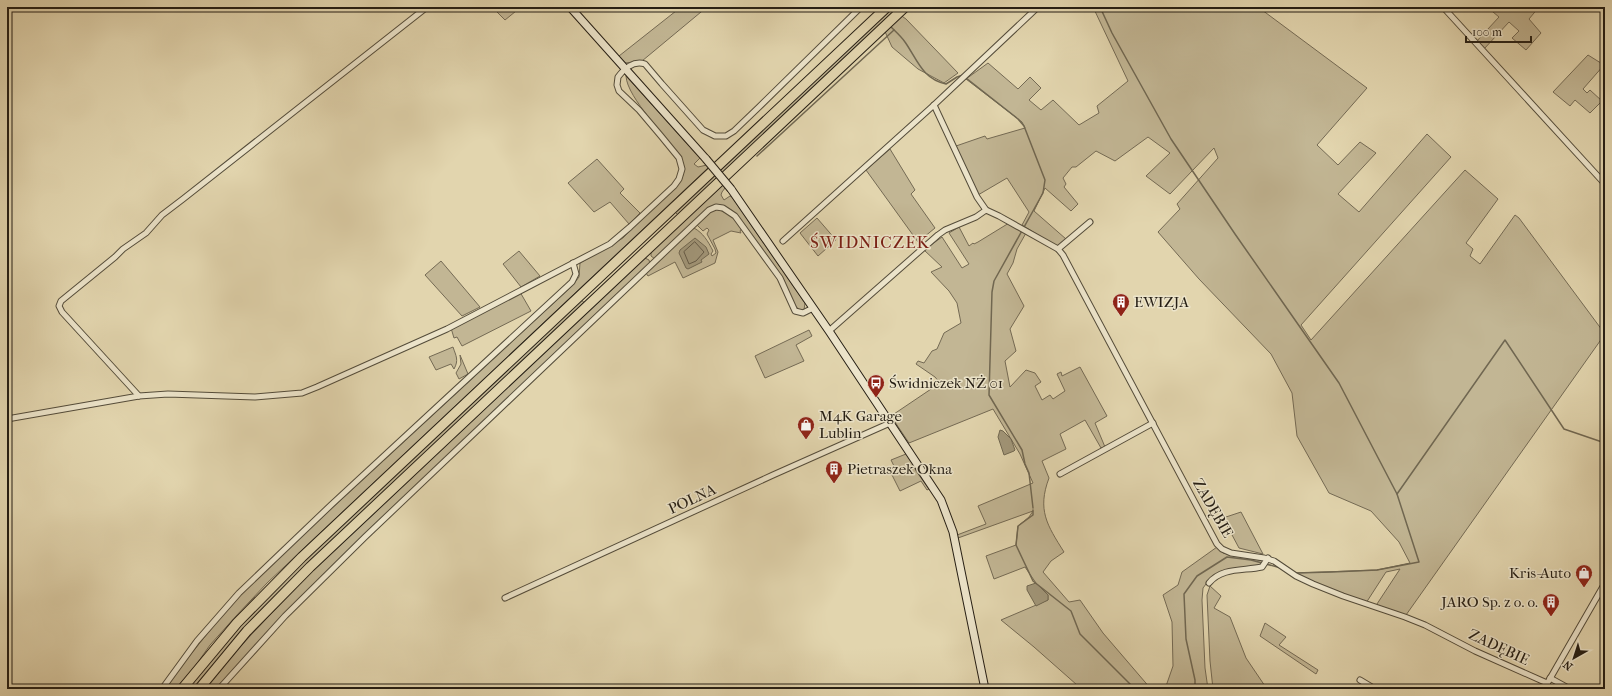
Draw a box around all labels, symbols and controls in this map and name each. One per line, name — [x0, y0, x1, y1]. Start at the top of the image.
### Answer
scale bar — [1466, 18, 1531, 44]
text: 100 m — [1472, 25, 1502, 39]
district label: ŚWIDNICZEK — [810, 232, 930, 252]
building icon: EWIZJA — [1111, 292, 1131, 317]
place label: EWIZJA — [1134, 293, 1189, 311]
bus stop icon: Świdniczek NŻ 01 — [866, 373, 886, 398]
place label: Świdniczek NŻ 01 — [889, 374, 1003, 392]
place label: M4K Garage Lublin — [819, 407, 903, 442]
shop icon: M4K Garage Lublin — [796, 415, 816, 440]
building icon: Pietraszek Okna — [824, 459, 844, 484]
place label: Pietraszek Okna — [847, 460, 953, 478]
street label: ZADĘBIE — [1189, 475, 1237, 541]
street label: POLNA — [665, 480, 719, 518]
shop icon: Kris-Auto — [1574, 563, 1594, 588]
place label: Kris-Auto — [1509, 564, 1571, 582]
building icon: JARO Sp. z o. o. — [1541, 592, 1561, 617]
place label: JARO Sp. z o. o. — [1440, 593, 1538, 611]
street label: ZADĘBIE — [1466, 625, 1532, 669]
north arrow — [1554, 638, 1594, 678]
text: N — [1560, 657, 1575, 673]

